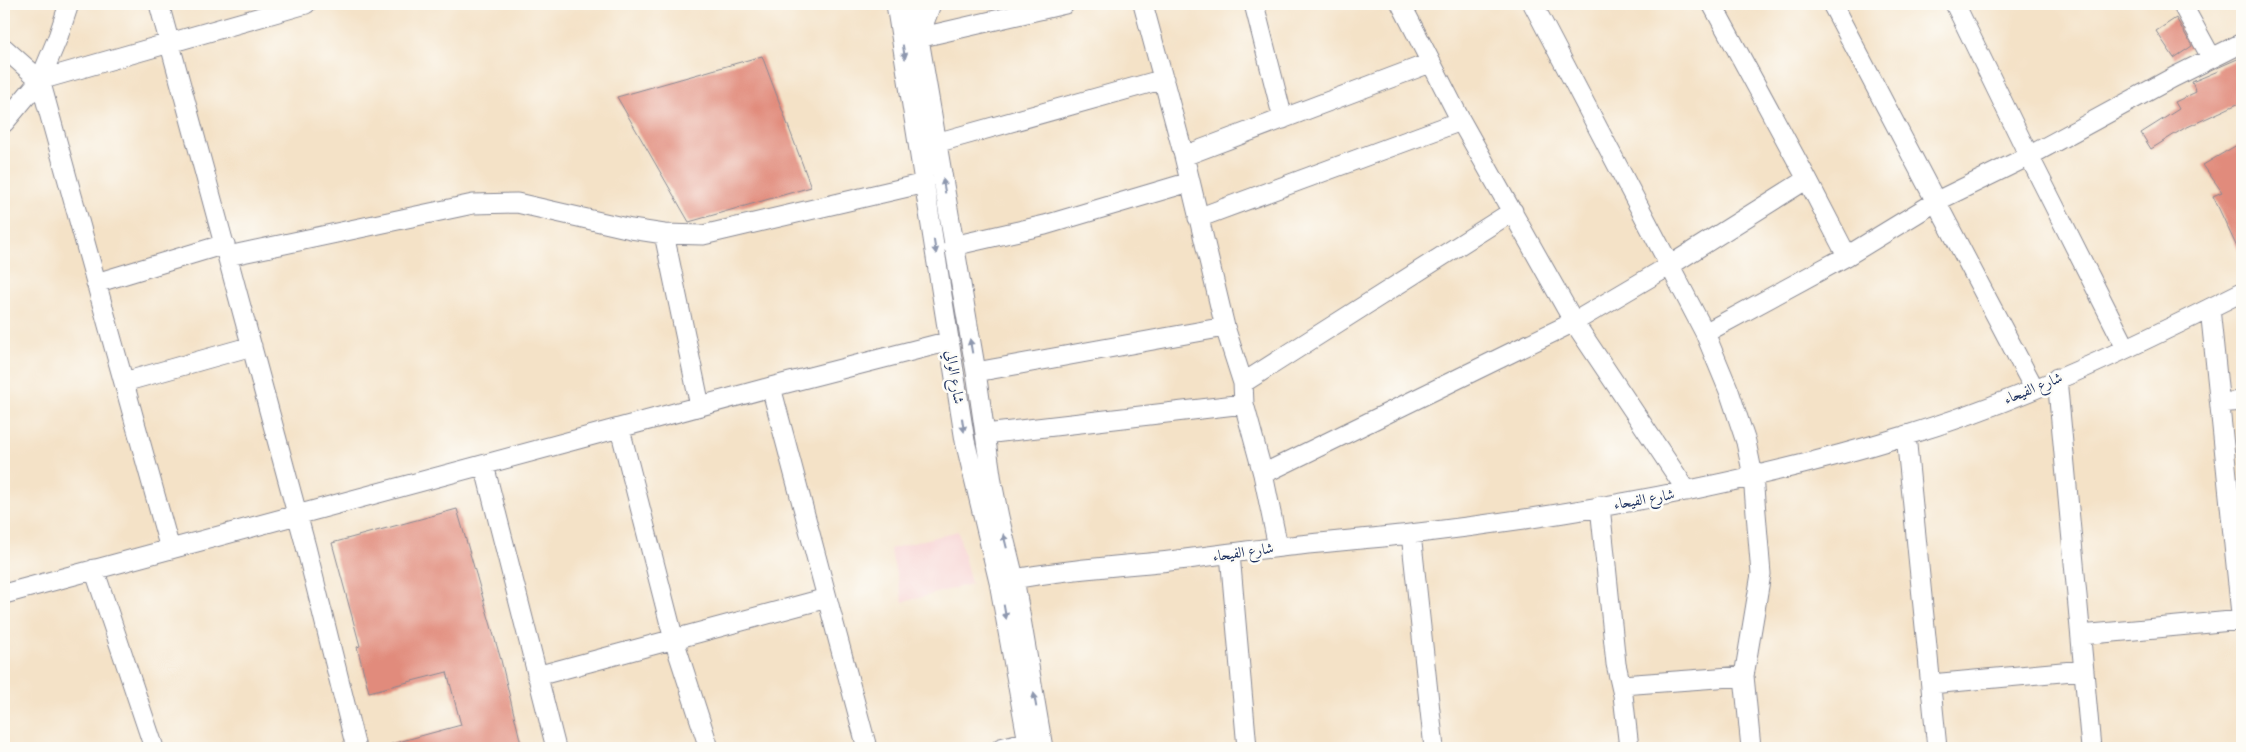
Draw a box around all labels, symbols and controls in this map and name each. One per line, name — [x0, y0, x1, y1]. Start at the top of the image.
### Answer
one-way arrow — [900, 44, 908, 60]
one-way arrow — [939, 178, 947, 194]
one-way arrow — [931, 239, 939, 255]
one-way arrow — [966, 338, 974, 354]
street label: شارع الوالي — [938, 349, 968, 406]
street label: شارع الفيحاء — [2001, 368, 2066, 412]
one-way arrow — [959, 417, 967, 433]
street label: شارع الفيحاء — [1612, 485, 1677, 517]
one-way arrow — [1000, 533, 1008, 548]
street label: شارع الفيحاء — [1211, 539, 1275, 569]
one-way arrow — [1001, 605, 1009, 621]
one-way arrow — [1031, 692, 1039, 708]

